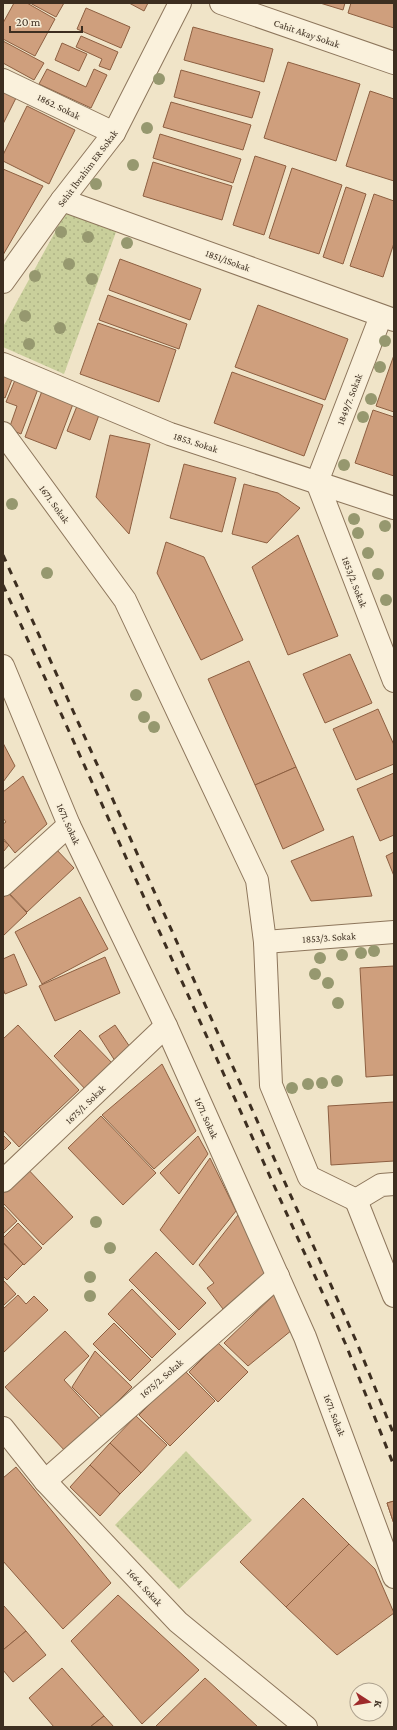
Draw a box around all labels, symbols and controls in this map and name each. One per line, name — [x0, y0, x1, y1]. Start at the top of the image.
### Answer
scale bar — [10, 8, 82, 34]
text: 20 m — [16, 15, 41, 29]
street label: Cahit Akay Sokak — [272, 17, 341, 50]
street label: 1862. Sokak — [36, 91, 82, 122]
street label: Sehit İbrahim ER Sokak — [55, 128, 120, 209]
street label: 1851/1Sokak — [204, 247, 252, 274]
street label: 1849/7. Sokak — [335, 372, 364, 426]
street label: 1853. Sokak — [172, 430, 219, 455]
street label: 1671. Sokak — [37, 483, 72, 525]
street label: 1853/2. Sokak — [340, 555, 369, 609]
street label: 1671. Sokak — [55, 802, 83, 847]
street label: 1853/3. Sokak — [302, 930, 356, 945]
street label: 1675/1. Sokak — [63, 1082, 108, 1126]
street label: 1671. Sokak — [193, 1096, 221, 1141]
street label: 1675/2. Sokak — [138, 1357, 185, 1400]
street label: 1671. Sokak — [322, 1393, 348, 1438]
street label: 1664. Sokak — [125, 1567, 165, 1608]
north arrow — [349, 1682, 389, 1722]
text: K — [372, 1699, 385, 1710]

